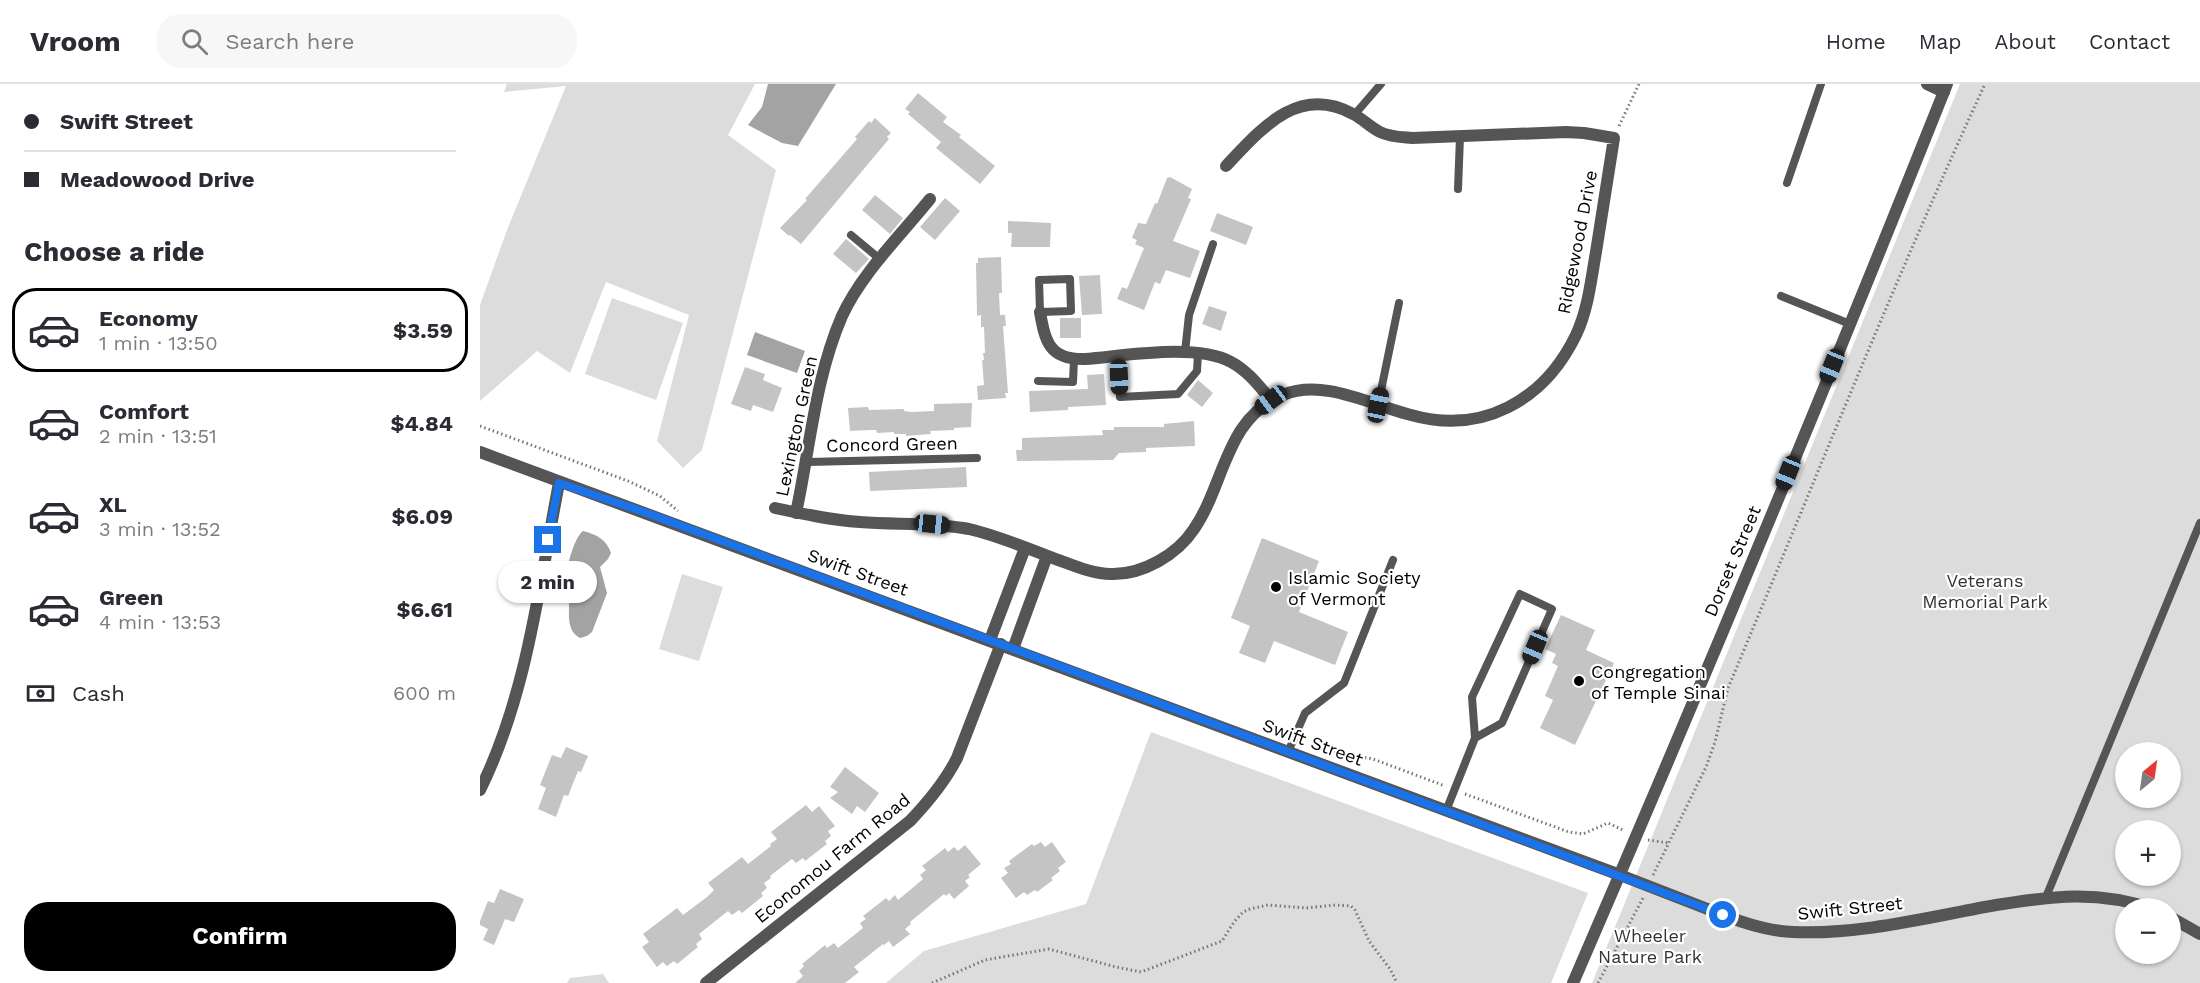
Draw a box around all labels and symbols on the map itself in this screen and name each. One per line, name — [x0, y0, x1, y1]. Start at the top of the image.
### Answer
street label: Ridgewood Drive — [1553, 168, 1601, 316]
car — [1817, 346, 1847, 386]
street label: Lexington Green — [771, 354, 821, 498]
car — [1109, 359, 1129, 395]
car — [1251, 382, 1291, 418]
car — [1365, 386, 1391, 424]
street label: Concord Green — [826, 432, 958, 456]
car — [1773, 453, 1803, 493]
street label: Dorset Street — [1699, 502, 1765, 620]
car — [913, 513, 951, 535]
route end — [534, 526, 561, 553]
street label: Swift Street — [805, 544, 912, 600]
callout: 2 min — [499, 561, 598, 603]
place label: Islamic Society of Vermont — [1288, 567, 1421, 609]
park label: Veterans Memorial Park — [1922, 570, 2048, 612]
marker: Islamic Society of Vermont — [1269, 580, 1283, 594]
car — [1520, 627, 1550, 667]
place label: Congregation of Temple Sinai — [1591, 661, 1726, 703]
marker: Congregation of Temple Sinai — [1572, 674, 1586, 688]
street label: Swift Street — [1260, 714, 1367, 770]
north arrow — [2115, 742, 2181, 808]
street label: Economou Farm Road — [750, 789, 914, 927]
street label: Swift Street — [1796, 892, 1904, 924]
route start — [1709, 901, 1736, 928]
park label: Wheeler Nature Park — [1598, 925, 1702, 967]

